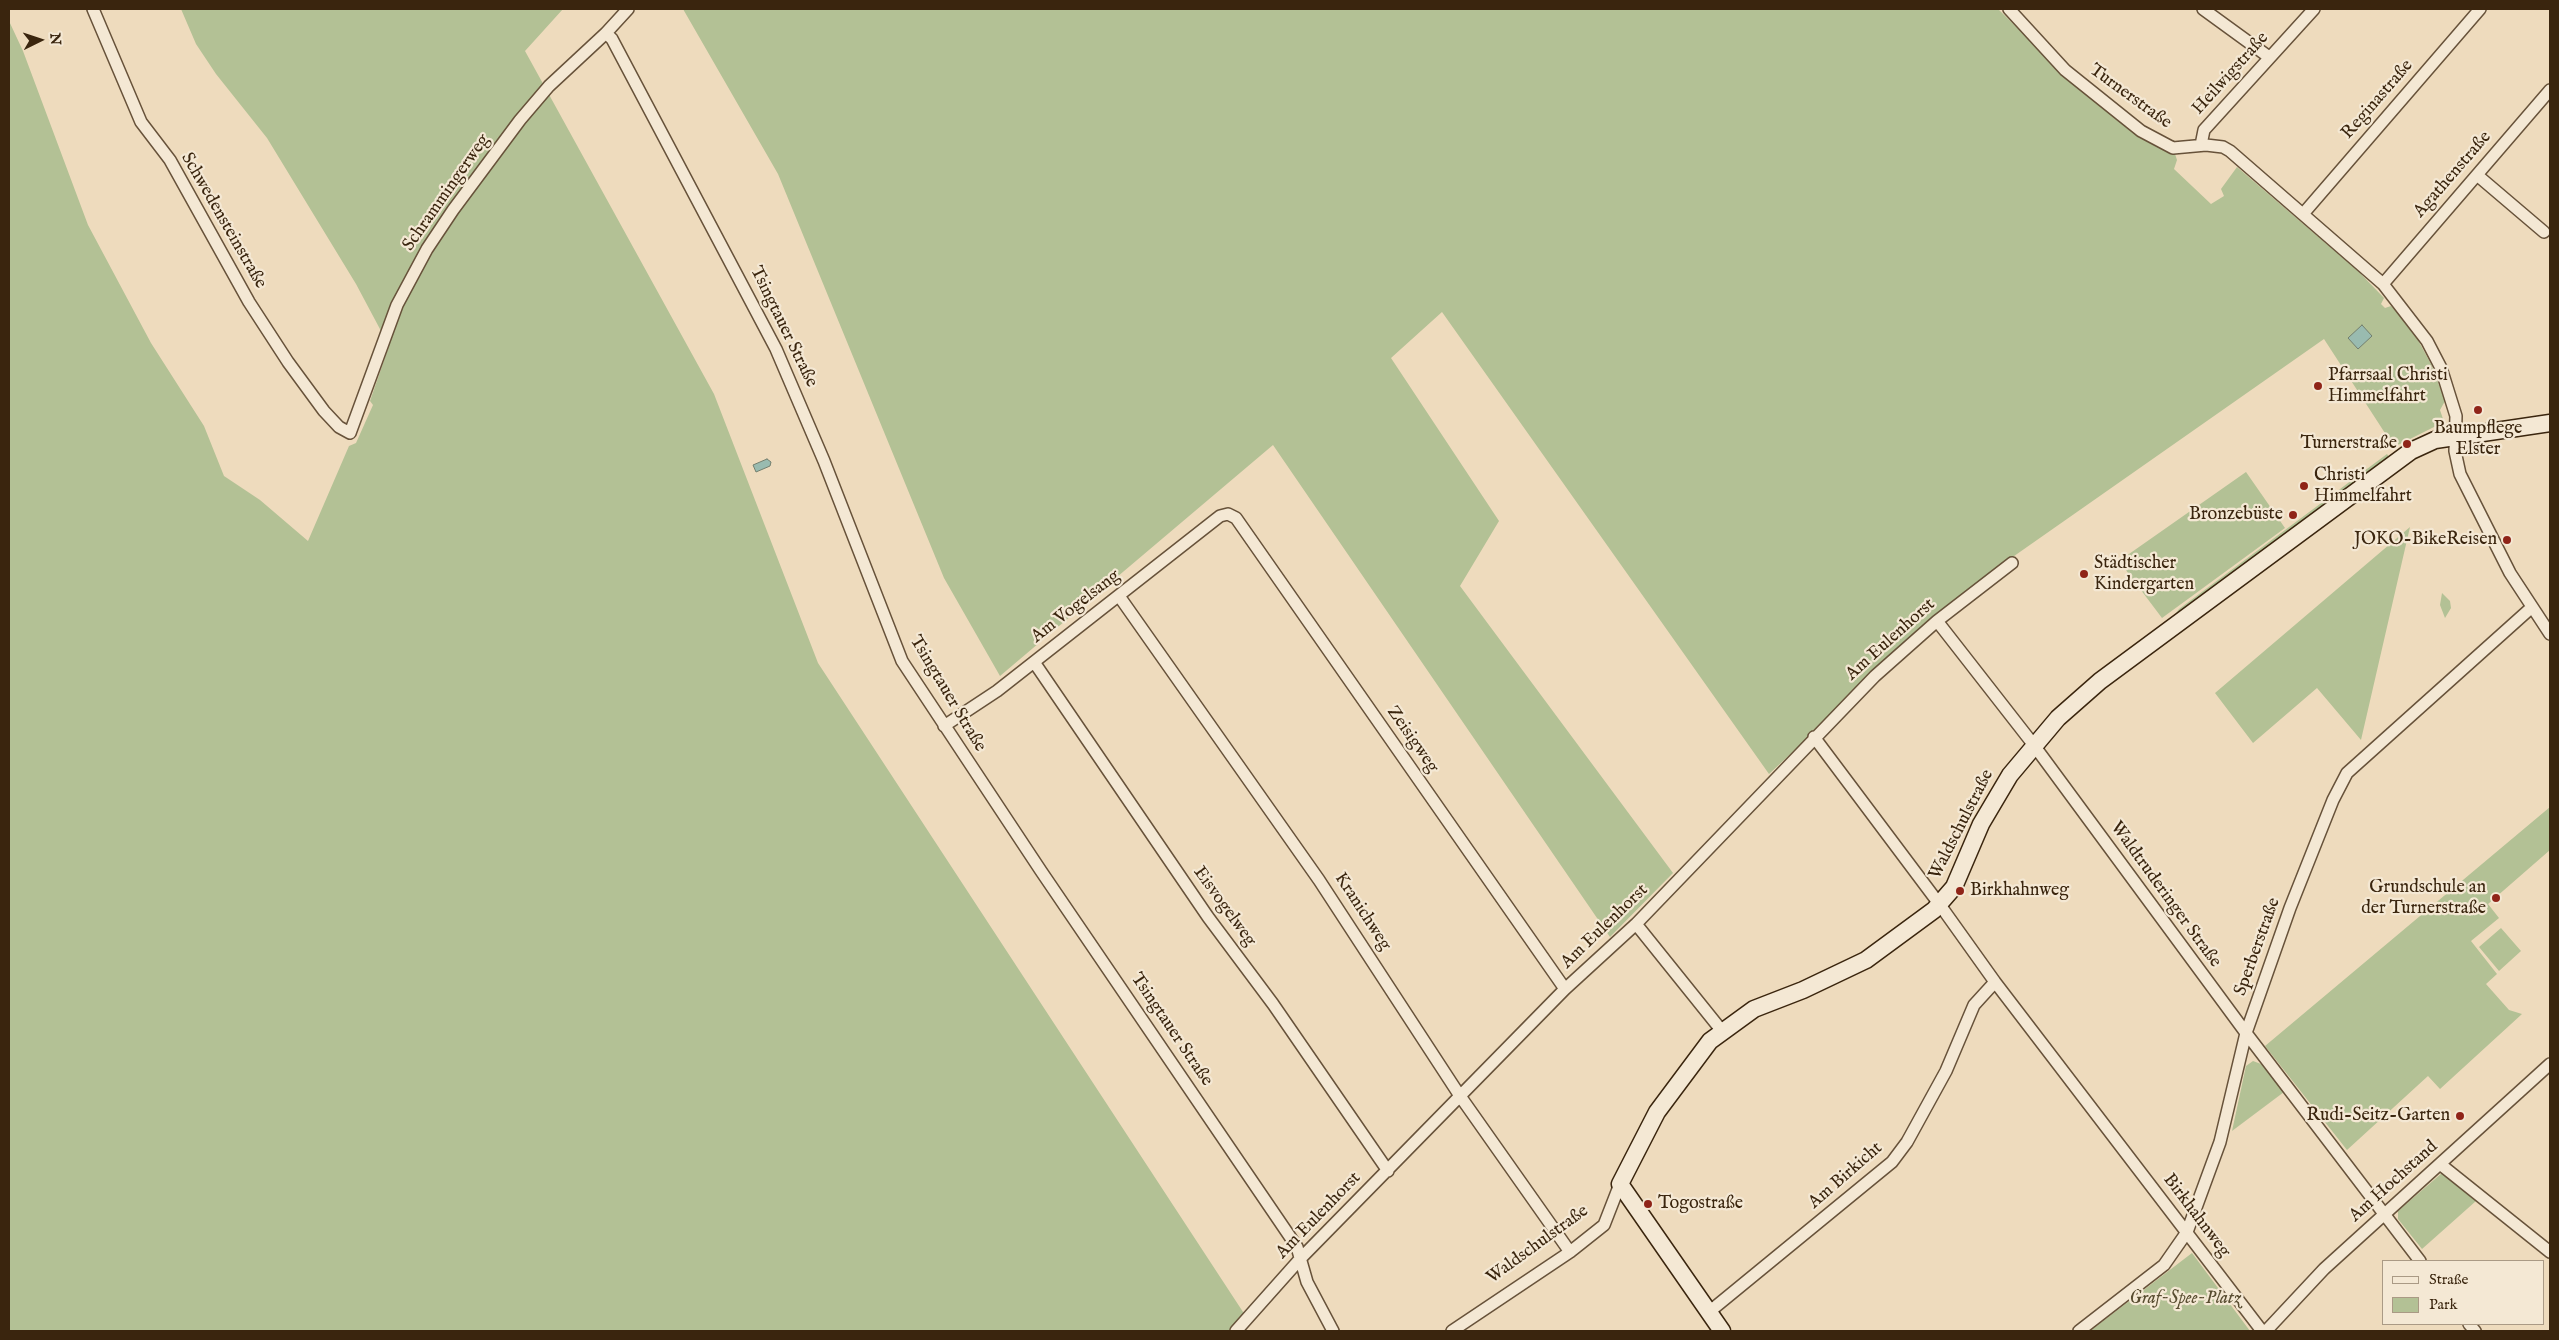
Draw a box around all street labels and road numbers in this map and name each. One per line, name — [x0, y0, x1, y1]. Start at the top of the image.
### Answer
street label: Heilwigstraße — [2188, 28, 2274, 120]
street label: Reginastraße — [2338, 56, 2418, 144]
street label: Turnerstraße — [2085, 60, 2175, 134]
street label: Agathenstraße — [2410, 127, 2496, 223]
street label: Schrammingerweg — [399, 130, 495, 256]
street label: Schwedensteinstraße — [175, 149, 271, 293]
street label: Tsingtauer Straße — [744, 263, 822, 391]
street label: Am Vogelsang — [1027, 566, 1125, 648]
street label: Am Eulenhorst — [1842, 594, 1940, 686]
street label: Tsingtauer Straße — [904, 632, 990, 756]
street label: Zeisigweg — [1381, 702, 1443, 778]
street label: Waldschulstraße — [1925, 766, 1999, 884]
street label: Waldtruderinger Straße — [2105, 818, 2225, 972]
street label: Eisvogelweg — [1188, 863, 1260, 951]
street label: Kranichweg — [1329, 869, 1395, 955]
street label: Am Eulenhorst — [1557, 880, 1653, 974]
street label: Sperberstraße — [2230, 895, 2286, 999]
street label: Tsingtauer Straße — [1125, 969, 1217, 1091]
street label: Am Hochstand — [2345, 1137, 2443, 1227]
street label: Am Birkicht — [1805, 1138, 1887, 1214]
street label: Am Eulenhorst — [1272, 1168, 1366, 1264]
street label: Birkhahnweg — [2158, 1170, 2234, 1262]
street label: Waldschulstraße — [1483, 1201, 1593, 1289]

